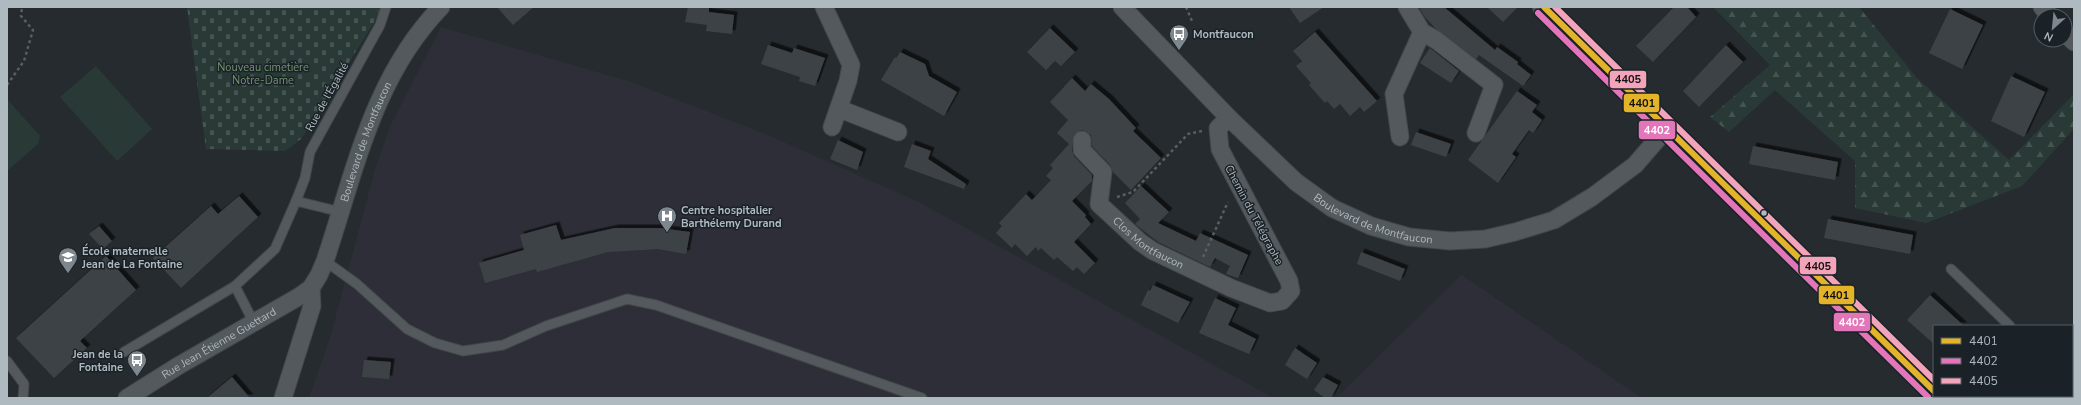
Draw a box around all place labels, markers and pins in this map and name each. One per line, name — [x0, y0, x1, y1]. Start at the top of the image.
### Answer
bus stop icon: Montfaucon — [1168, 23, 1190, 51]
place label: Montfaucon — [1193, 27, 1254, 42]
place label: Centre hospitalier Barthélemy Durand — [681, 203, 782, 231]
hospital icon: Centre hospitalier Barthélemy Durand — [656, 205, 678, 233]
unlabelled marker — [1759, 208, 1769, 218]
place label: École maternelle Jean de La Fontaine — [81, 243, 182, 272]
school or university icon: École maternelle Jean de La Fontaine — [57, 246, 79, 274]
place label: Jean de la Fontaine — [72, 347, 123, 375]
bus stop icon: Jean de la Fontaine — [126, 349, 148, 377]

